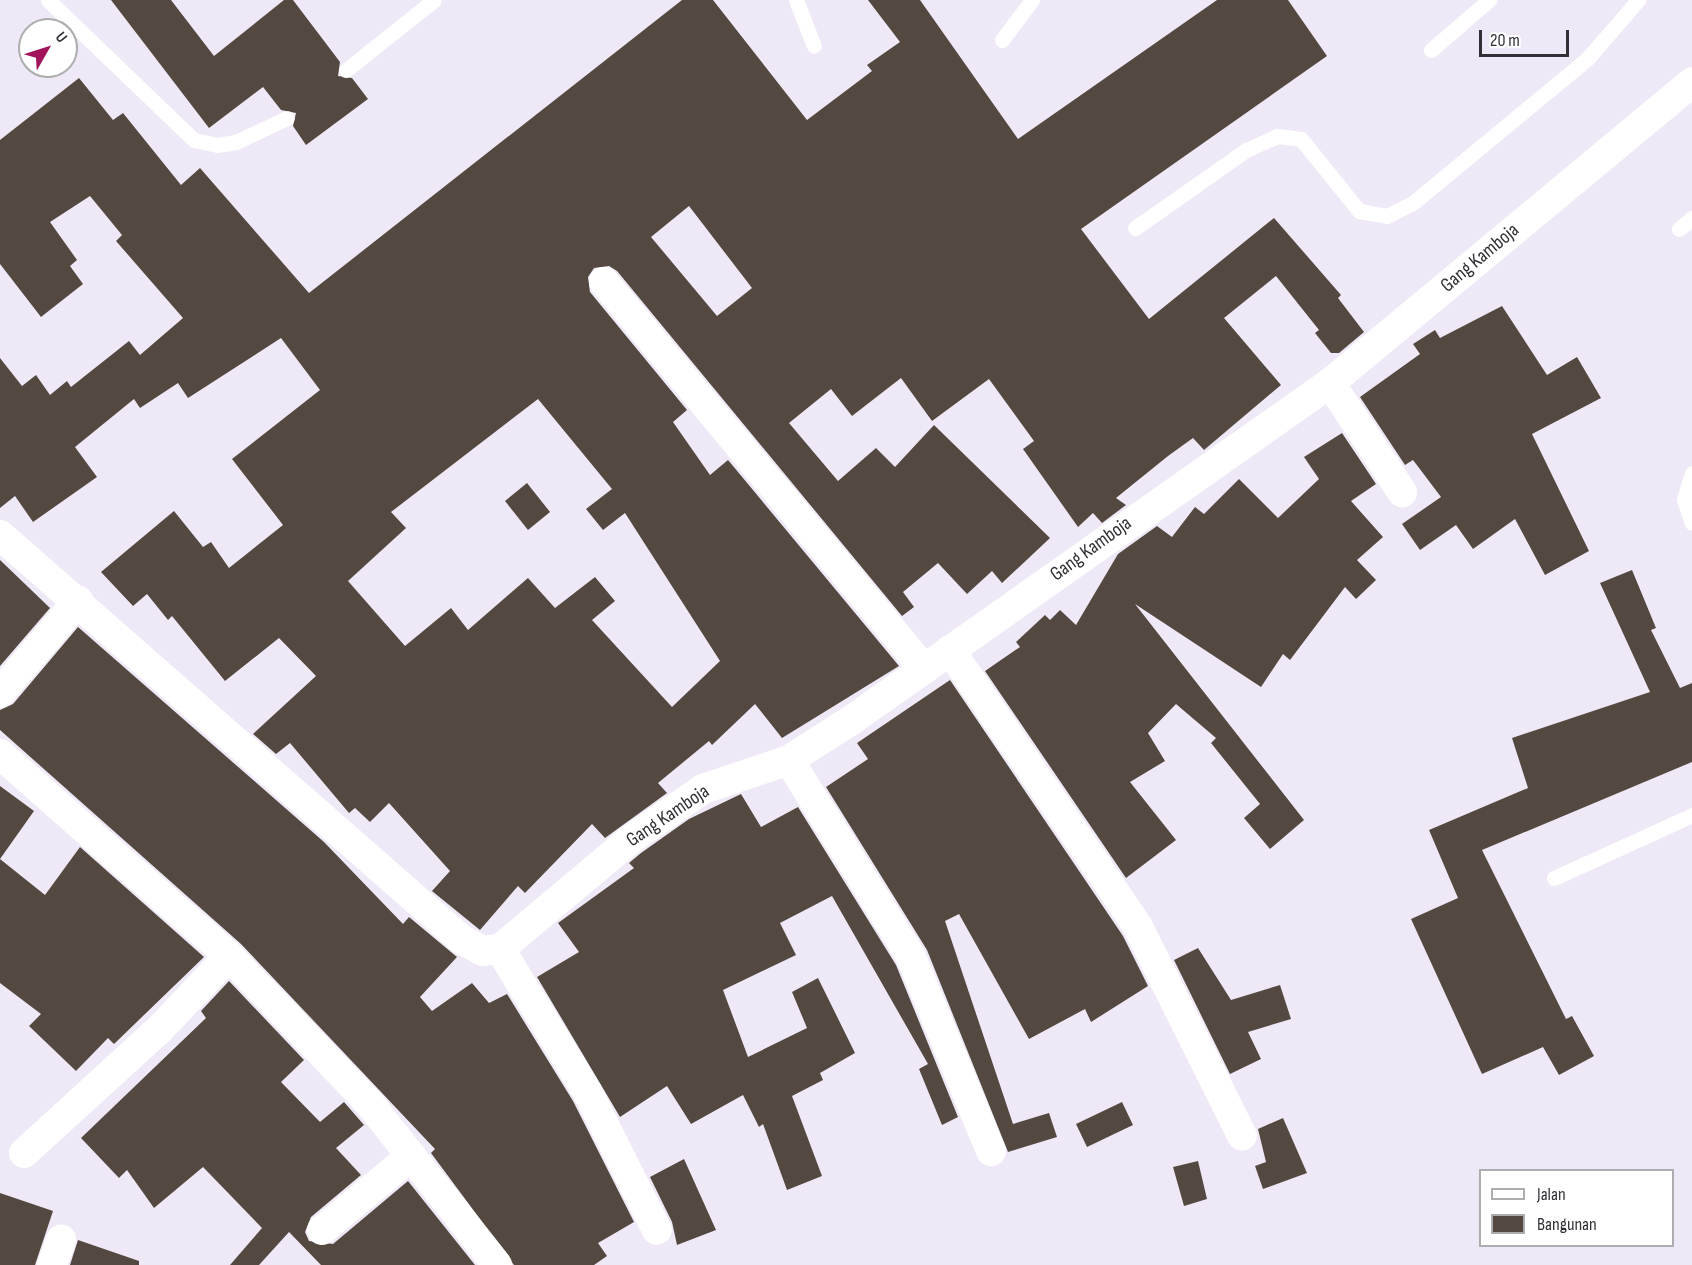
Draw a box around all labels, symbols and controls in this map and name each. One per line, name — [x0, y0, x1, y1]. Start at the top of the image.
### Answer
north arrow — [18, 18, 78, 78]
scale bar — [1482, 18, 1572, 56]
text: U — [51, 28, 71, 47]
text: 20 m — [1490, 30, 1520, 51]
street label: Gang Kamboja — [1436, 218, 1524, 298]
street label: Gang Kamboja — [1046, 511, 1136, 587]
street label: Gang Kamboja — [622, 780, 714, 852]
legend — [1479, 1169, 1674, 1247]
text: Jalan — [1537, 1184, 1566, 1205]
text: Bangunan — [1537, 1214, 1597, 1235]

